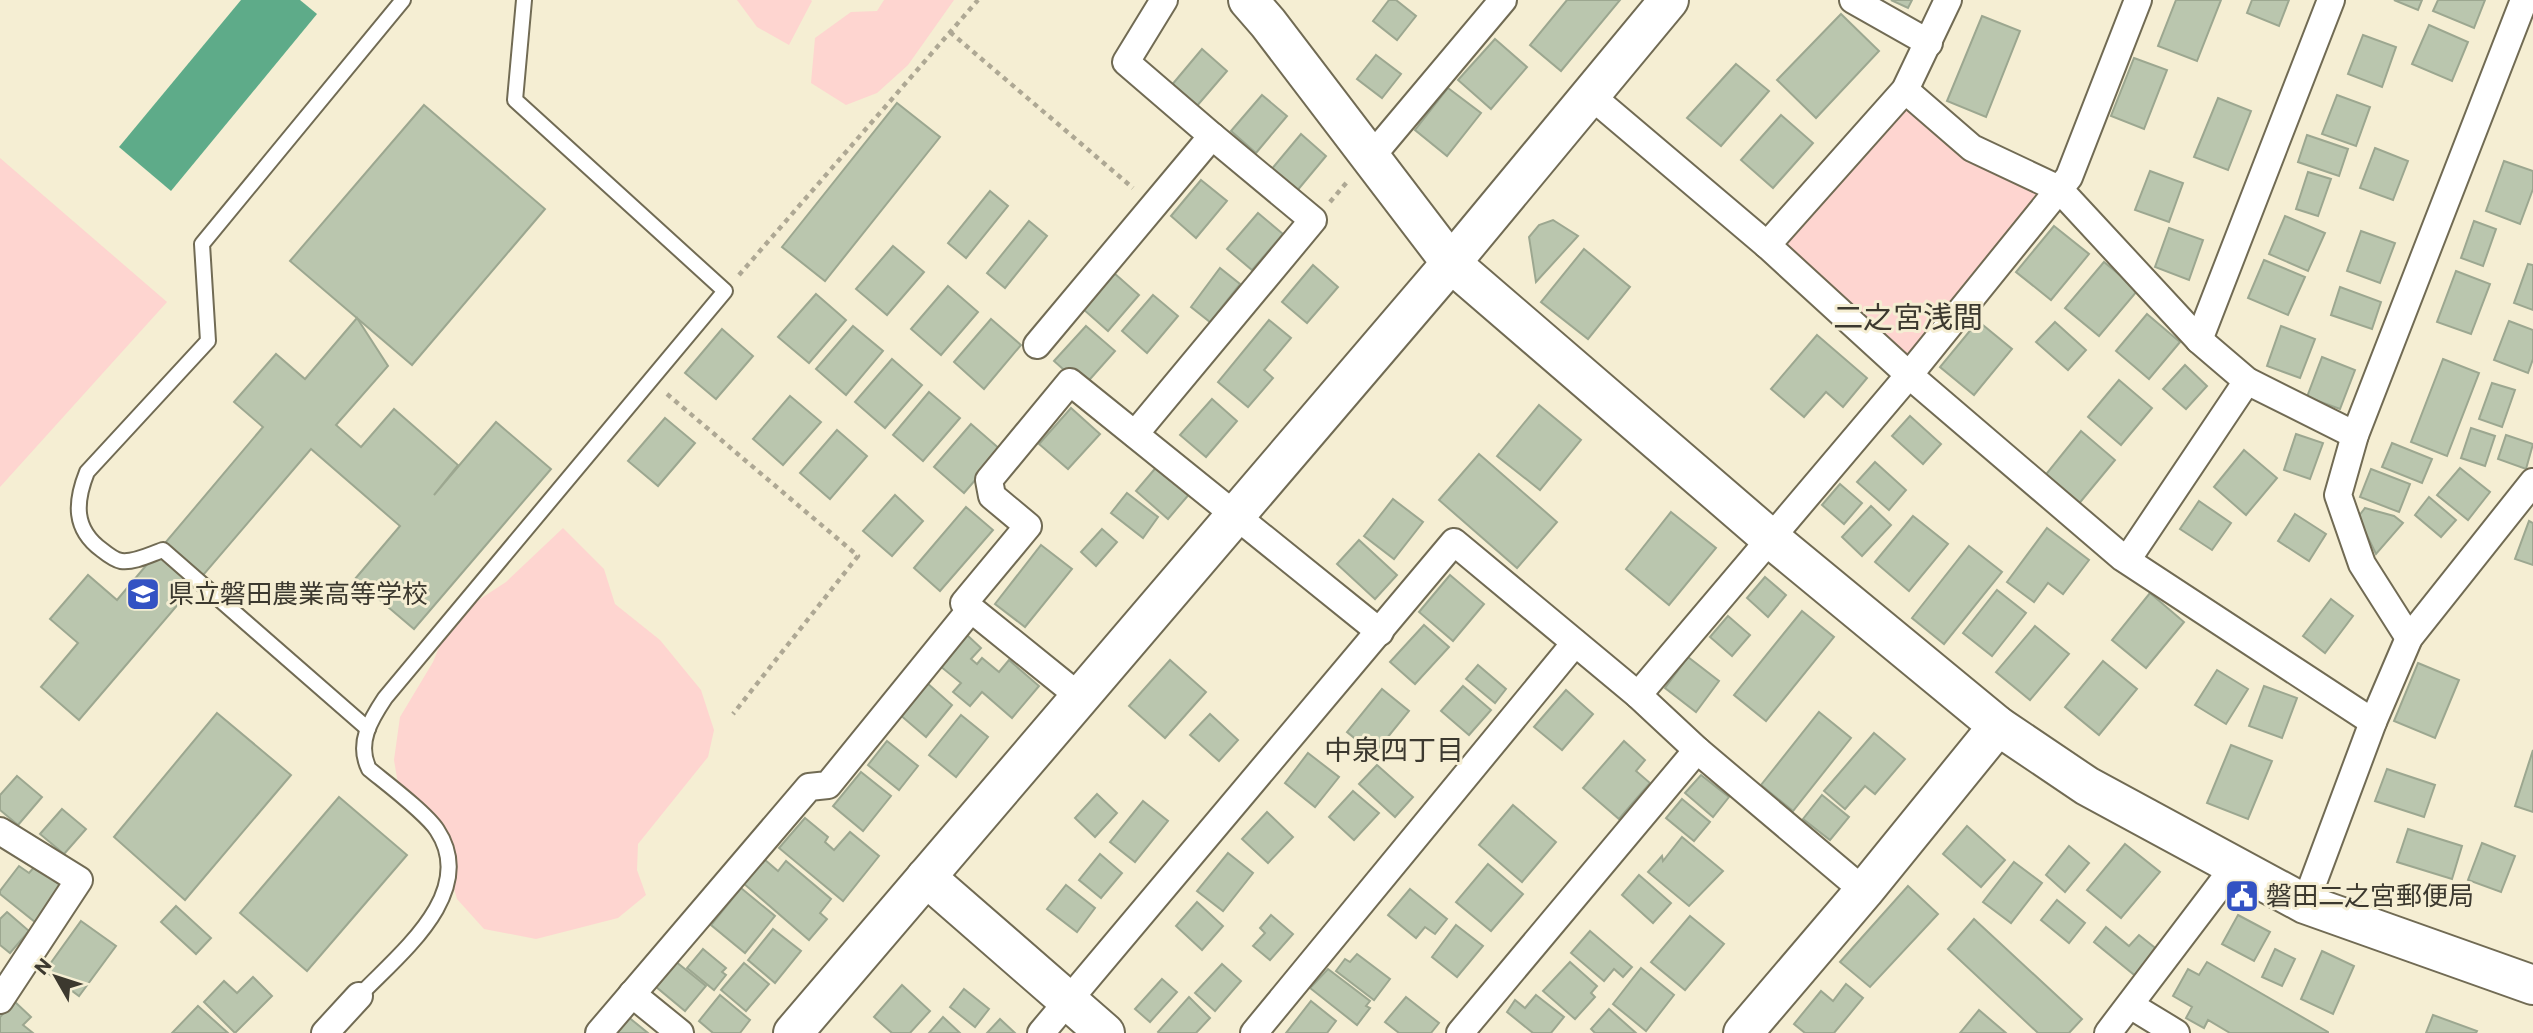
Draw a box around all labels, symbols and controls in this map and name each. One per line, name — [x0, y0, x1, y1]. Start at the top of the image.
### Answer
district label: 二之宮浅間 — [1833, 297, 1983, 334]
school or university icon: 県立磐田農業高等学校 — [124, 575, 162, 613]
place label: 県立磐田農業高等学校 — [168, 577, 428, 608]
district label: 中泉四丁目 — [1324, 732, 1464, 766]
public building icon: 磐田二之宮郵便局 — [2223, 877, 2261, 915]
place label: 磐田二之宮郵便局 — [2266, 879, 2474, 910]
north arrow — [21, 942, 91, 1012]
text: N — [29, 953, 56, 979]

